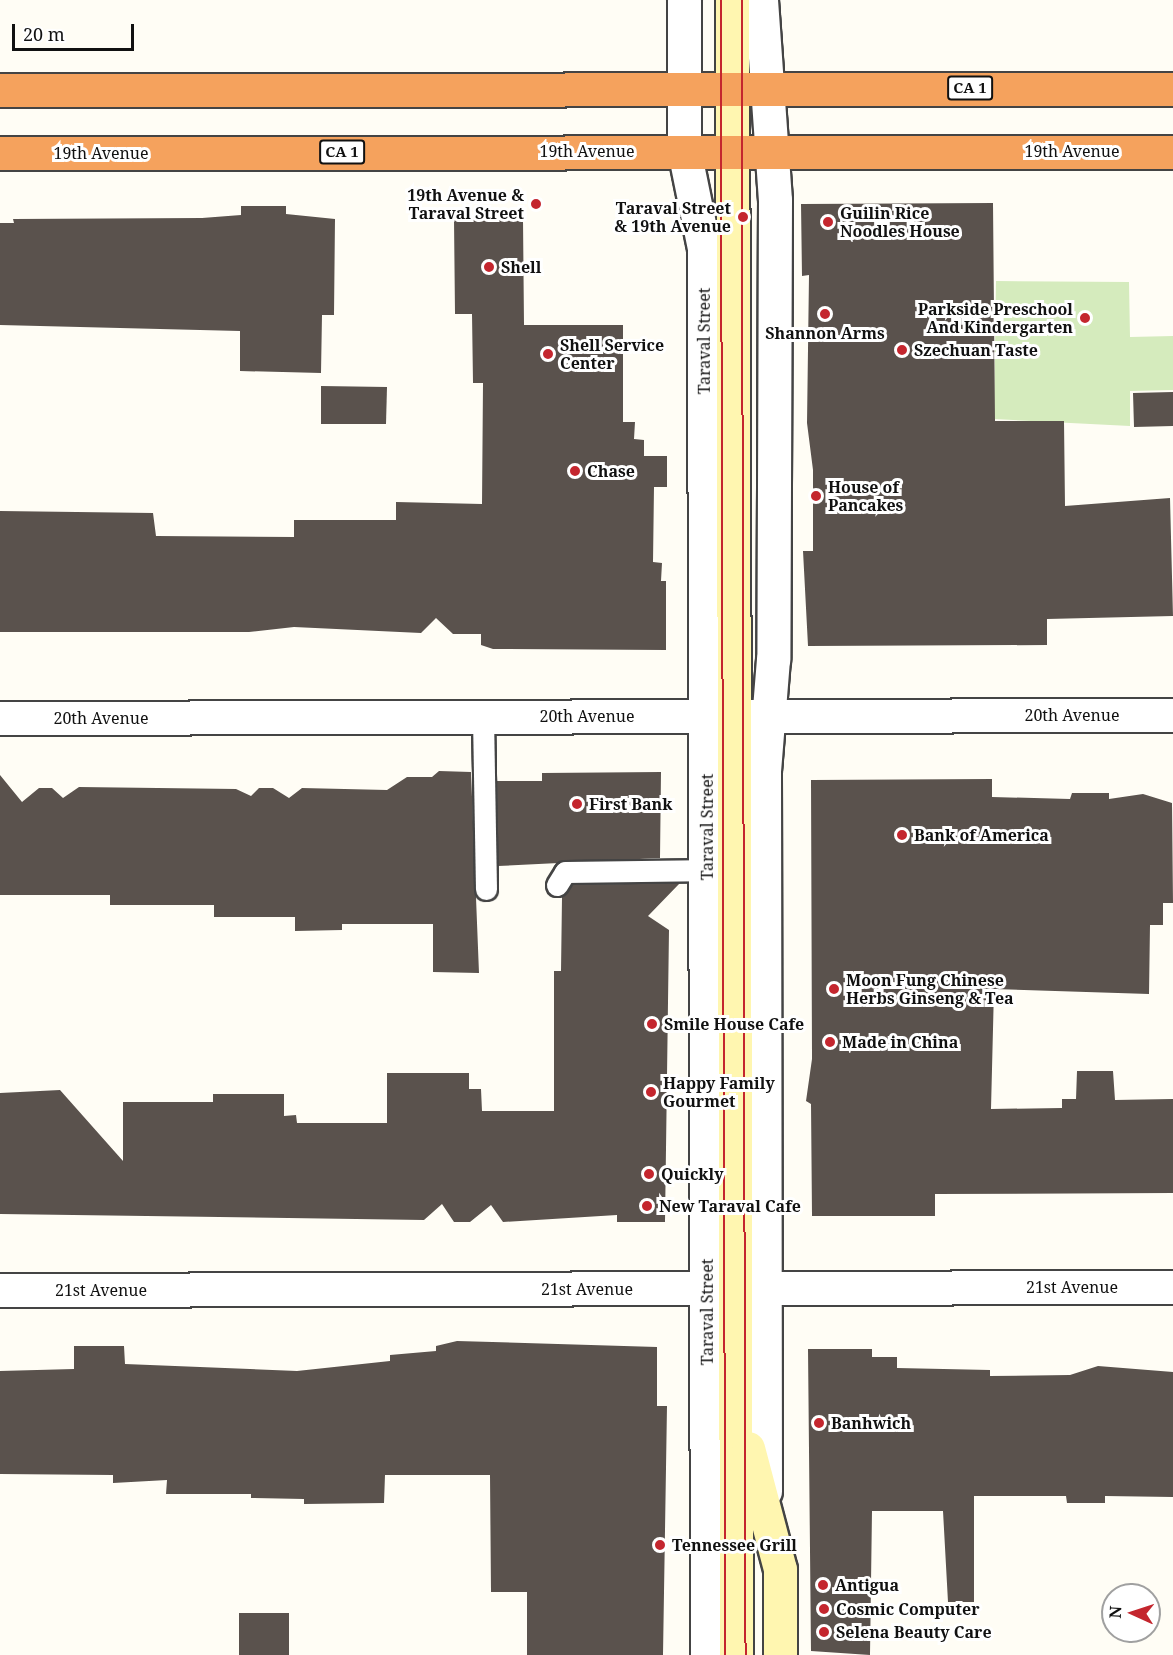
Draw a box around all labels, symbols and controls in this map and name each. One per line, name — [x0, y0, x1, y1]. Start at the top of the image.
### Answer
scale bar — [15, 12, 136, 50]
text: 20 m — [23, 22, 65, 46]
road number: CA 1 — [946, 76, 994, 100]
road number: CA 1 — [318, 140, 366, 164]
street label: 19th Avenue — [539, 141, 635, 161]
street label: 19th Avenue — [1024, 141, 1120, 161]
street label: 19th Avenue — [53, 143, 149, 163]
place label: 19th Avenue & Taraval Street — [407, 185, 524, 223]
marker: 19th Avenue & Taraval Street — [529, 197, 543, 211]
place label: Taraval Street & 19th Avenue — [614, 198, 731, 236]
place label: Guilin Rice Noodles House — [840, 203, 960, 241]
marker: Taraval Street & 19th Avenue — [736, 210, 750, 224]
marker: Guilin Rice Noodles House — [821, 215, 835, 229]
place label: Shell — [501, 257, 541, 277]
marker: Shell — [482, 260, 496, 274]
street label: Taraval Street — [694, 288, 714, 394]
place label: Parkside Preschool And Kindergarten — [918, 299, 1073, 337]
marker: Shannon Arms — [818, 307, 832, 321]
marker: Parkside Preschool And Kindergarten — [1078, 311, 1092, 325]
place label: Shannon Arms — [765, 323, 885, 343]
place label: Shell Service Center — [560, 335, 664, 373]
place label: Szechuan Taste — [914, 340, 1038, 360]
marker: Szechuan Taste — [895, 343, 909, 357]
marker: Shell Service Center — [541, 347, 555, 361]
place label: Chase — [587, 461, 635, 481]
marker: Chase — [568, 464, 582, 478]
place label: House of Pancakes — [828, 477, 903, 515]
marker: House of Pancakes — [809, 489, 823, 503]
street label: 20th Avenue — [1024, 705, 1120, 725]
street label: 20th Avenue — [539, 706, 635, 726]
street label: 20th Avenue — [53, 708, 149, 728]
street label: Taraval Street — [697, 774, 717, 880]
place label: First Bank — [589, 794, 672, 814]
marker: First Bank — [570, 797, 584, 811]
place label: Bank of America — [914, 825, 1049, 845]
marker: Bank of America — [895, 828, 909, 842]
place label: Moon Fung Chinese Herbs Ginseng & Tea — [846, 970, 1014, 1008]
marker: Moon Fung Chinese Herbs Ginseng & Tea — [827, 982, 841, 996]
place label: Smile House Cafe — [664, 1014, 804, 1034]
marker: Smile House Cafe — [645, 1017, 659, 1031]
place label: Made in China — [842, 1032, 958, 1052]
marker: Made in China — [823, 1035, 837, 1049]
place label: Happy Family Gourmet — [663, 1073, 775, 1111]
marker: Happy Family Gourmet — [644, 1085, 658, 1099]
place label: Quickly — [661, 1164, 723, 1184]
marker: Quickly — [642, 1167, 656, 1181]
place label: New Taraval Cafe — [659, 1196, 801, 1216]
marker: New Taraval Cafe — [640, 1199, 654, 1213]
street label: Taraval Street — [697, 1259, 717, 1365]
street label: 21st Avenue — [1026, 1277, 1118, 1297]
street label: 21st Avenue — [541, 1279, 633, 1299]
street label: 21st Avenue — [55, 1280, 147, 1300]
place label: Banhwich — [831, 1413, 911, 1433]
marker: Banhwich — [812, 1416, 826, 1430]
place label: Tennessee Grill — [672, 1535, 797, 1555]
marker: Tennessee Grill — [653, 1538, 667, 1552]
place label: Antigua — [835, 1575, 899, 1595]
marker: Antigua — [816, 1578, 830, 1592]
north arrow — [1101, 1583, 1161, 1643]
place label: Cosmic Computer — [836, 1599, 980, 1619]
marker: Cosmic Computer — [817, 1602, 831, 1616]
text: N — [1104, 1605, 1126, 1619]
place label: Selena Beauty Care — [836, 1622, 992, 1642]
marker: Selena Beauty Care — [817, 1625, 831, 1639]

